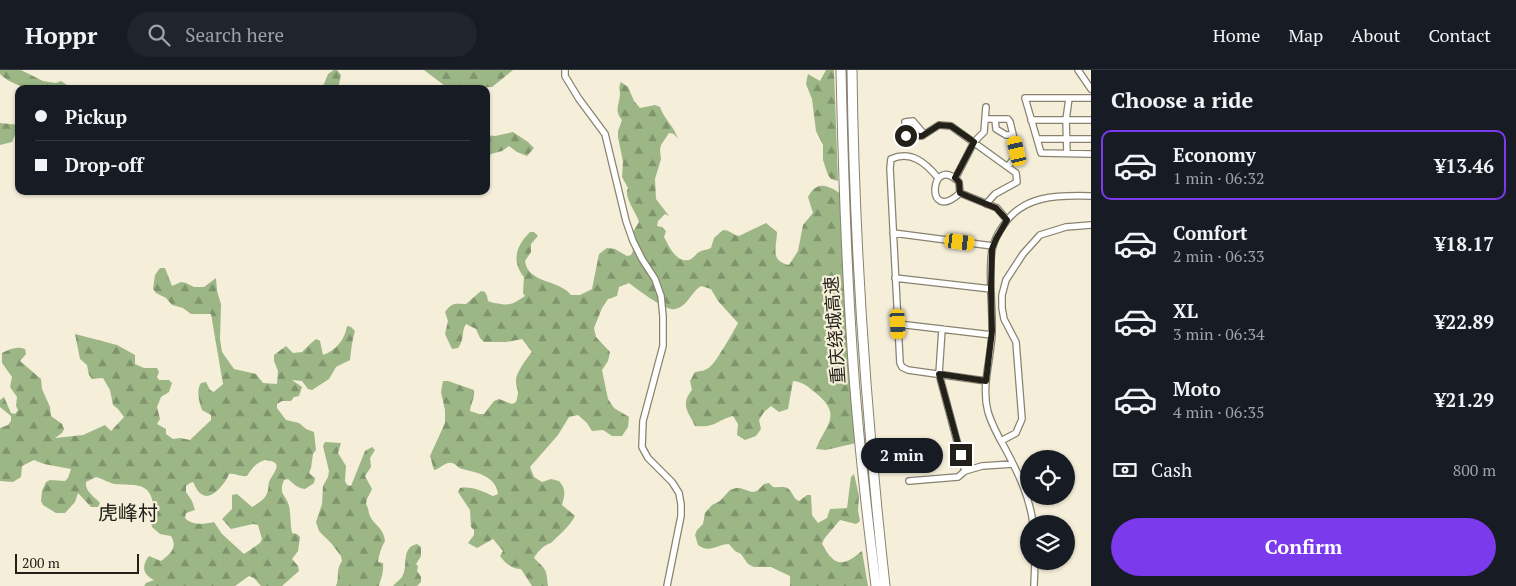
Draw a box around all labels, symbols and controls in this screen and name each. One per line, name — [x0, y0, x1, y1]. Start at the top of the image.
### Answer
search box — [127, 12, 477, 57]
text: Hoppr — [25, 19, 97, 51]
icon: search — [145, 21, 173, 49]
text: Search here — [185, 22, 284, 47]
text: Home — [1213, 23, 1260, 47]
text: Map — [1288, 23, 1323, 47]
text: About — [1351, 23, 1400, 47]
text: Contact — [1428, 23, 1491, 47]
text: Choose a ride — [1111, 85, 1253, 114]
text: Pickup — [65, 104, 127, 129]
route start — [895, 125, 917, 147]
car — [1006, 135, 1027, 167]
text: Economy — [1173, 142, 1256, 167]
icon: car — [1113, 143, 1158, 188]
text: Drop-off — [65, 152, 143, 177]
text: ¥13.46 — [1435, 153, 1494, 178]
text: 1 min · 06:32 — [1173, 167, 1265, 189]
text: Comfort — [1173, 220, 1248, 245]
icon: car — [1113, 221, 1158, 266]
text: ¥18.17 — [1435, 231, 1494, 256]
car — [944, 233, 975, 251]
text: 2 min · 06:33 — [1173, 245, 1265, 267]
street label: 重庆绕城高速 — [818, 275, 850, 385]
text: XL — [1173, 298, 1198, 323]
icon: car — [1113, 299, 1158, 344]
car — [889, 309, 906, 339]
text: ¥22.89 — [1435, 309, 1494, 334]
text: 3 min · 06:34 — [1173, 323, 1265, 345]
text: Moto — [1173, 376, 1221, 401]
icon: car — [1113, 377, 1158, 422]
text: ¥21.29 — [1435, 387, 1494, 412]
text: 4 min · 06:35 — [1173, 401, 1265, 423]
callout: 2 min — [861, 438, 944, 472]
text: 2 min — [880, 444, 924, 466]
route end — [950, 444, 972, 466]
map controls — [1020, 450, 1075, 570]
button: locate — [1020, 450, 1075, 505]
icon: cash — [1111, 456, 1139, 484]
text: Cash — [1151, 457, 1192, 482]
text: 800 m — [1453, 459, 1496, 481]
district label: 虎峰村 — [98, 499, 158, 526]
button: layers — [1020, 515, 1075, 570]
button: Confirm — [1111, 518, 1496, 576]
scale bar — [15, 551, 139, 574]
text: 200 m — [22, 553, 60, 572]

